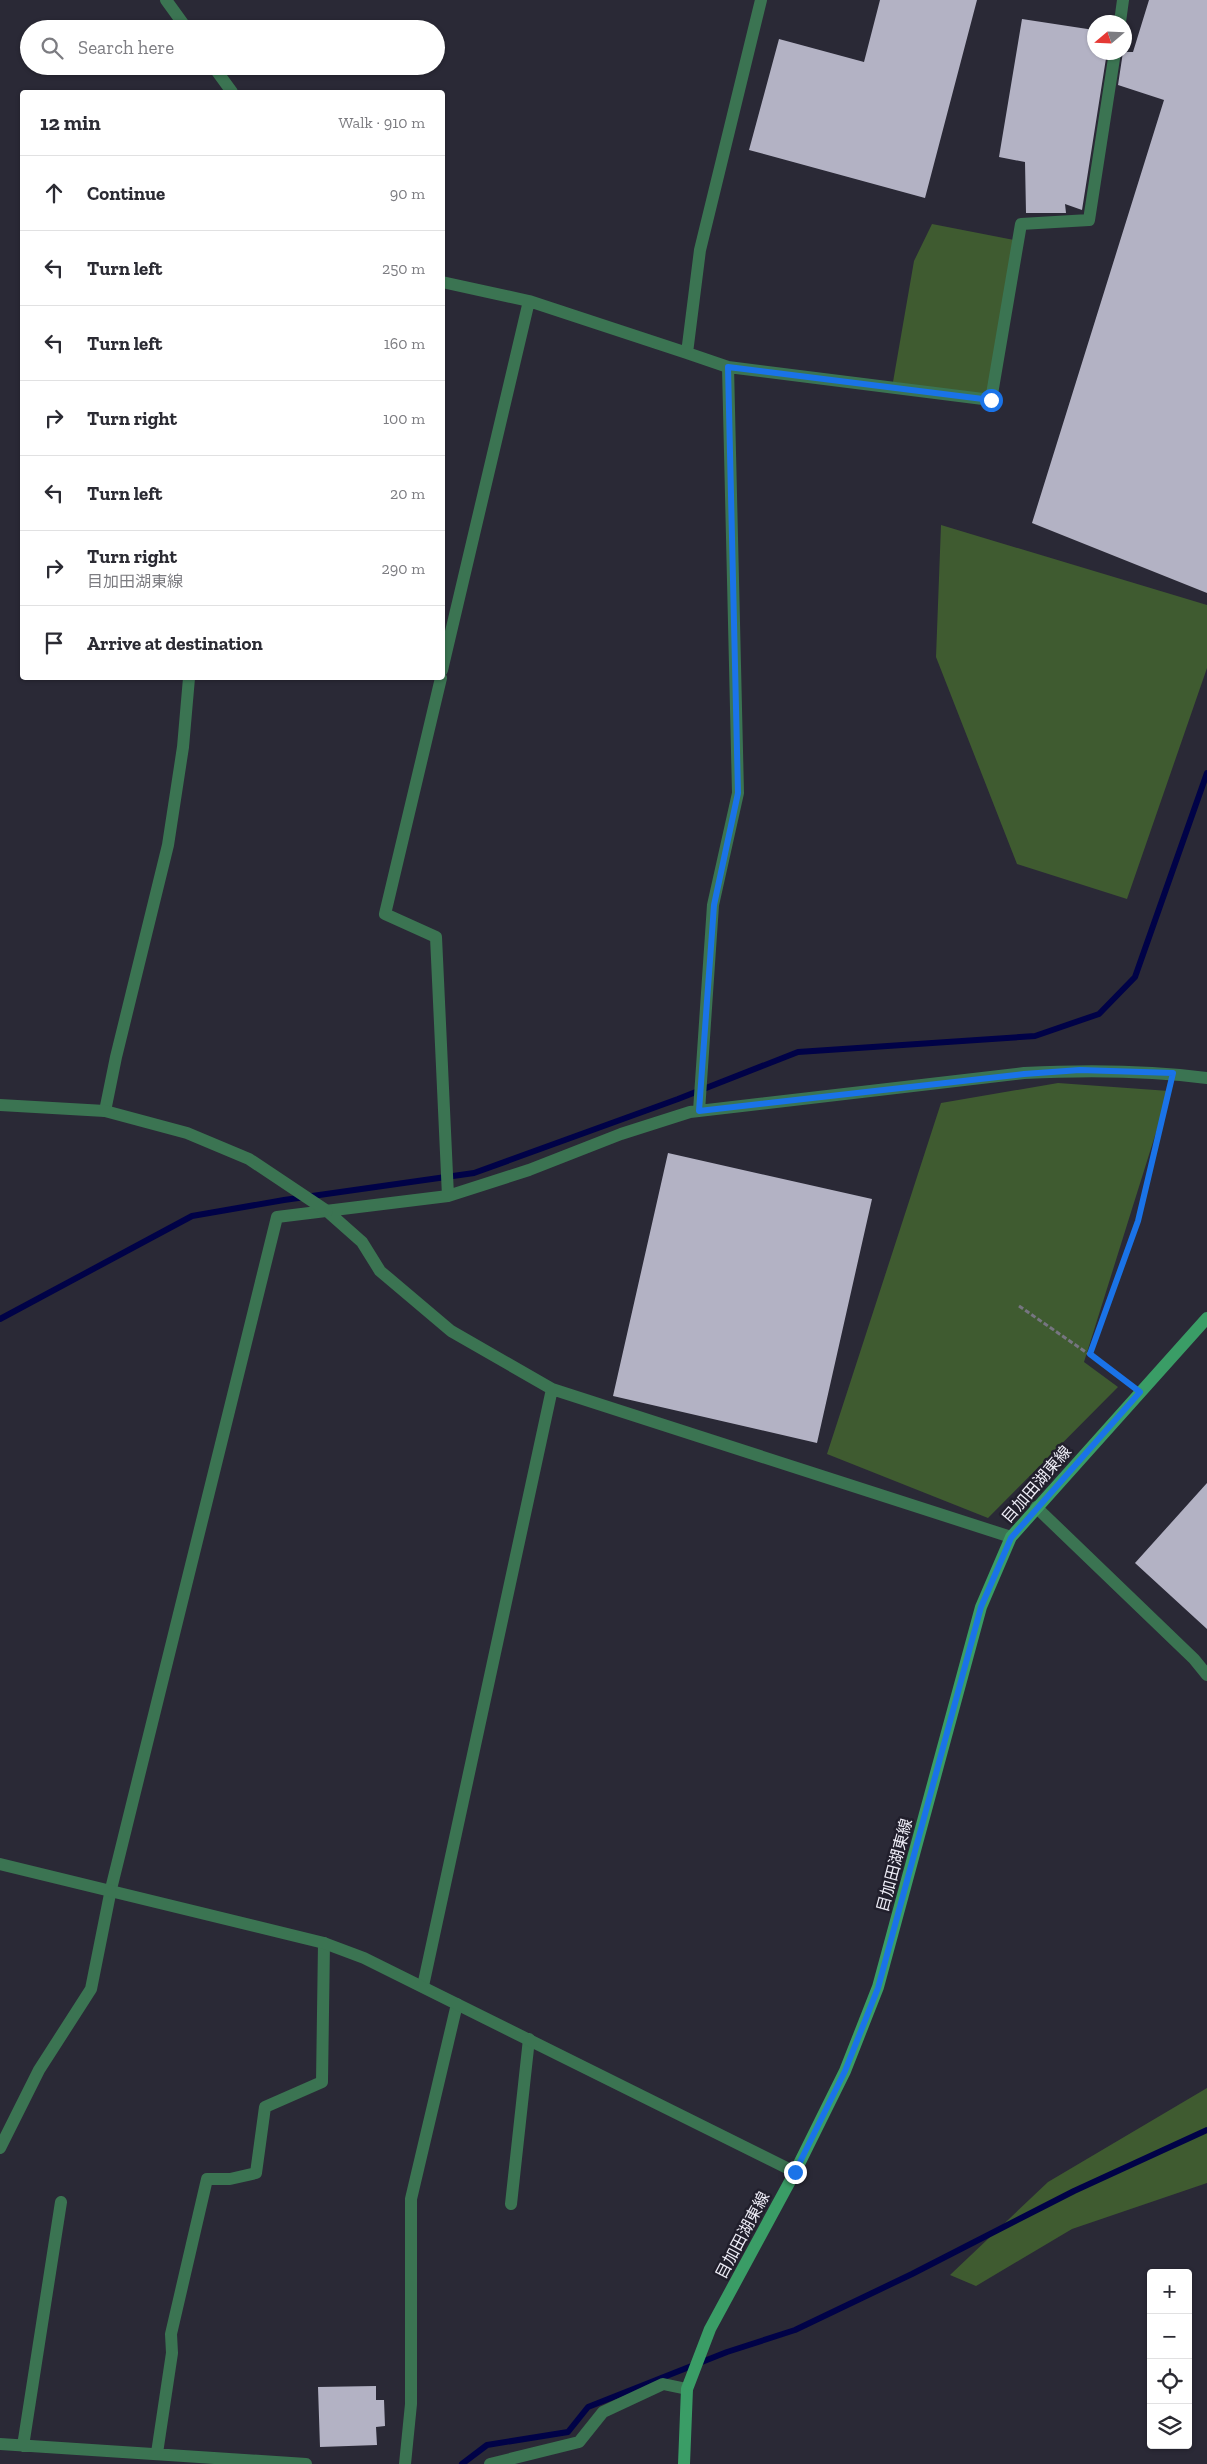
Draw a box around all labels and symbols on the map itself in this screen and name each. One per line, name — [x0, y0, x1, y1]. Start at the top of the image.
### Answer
north arrow — [1087, 15, 1132, 60]
route start — [980, 389, 1003, 412]
street label: 目加田湖東線 — [998, 1442, 1075, 1527]
street label: 目加田湖東線 — [873, 1816, 916, 1914]
route end — [784, 2161, 807, 2184]
street label: 目加田湖東線 — [712, 2188, 773, 2282]

